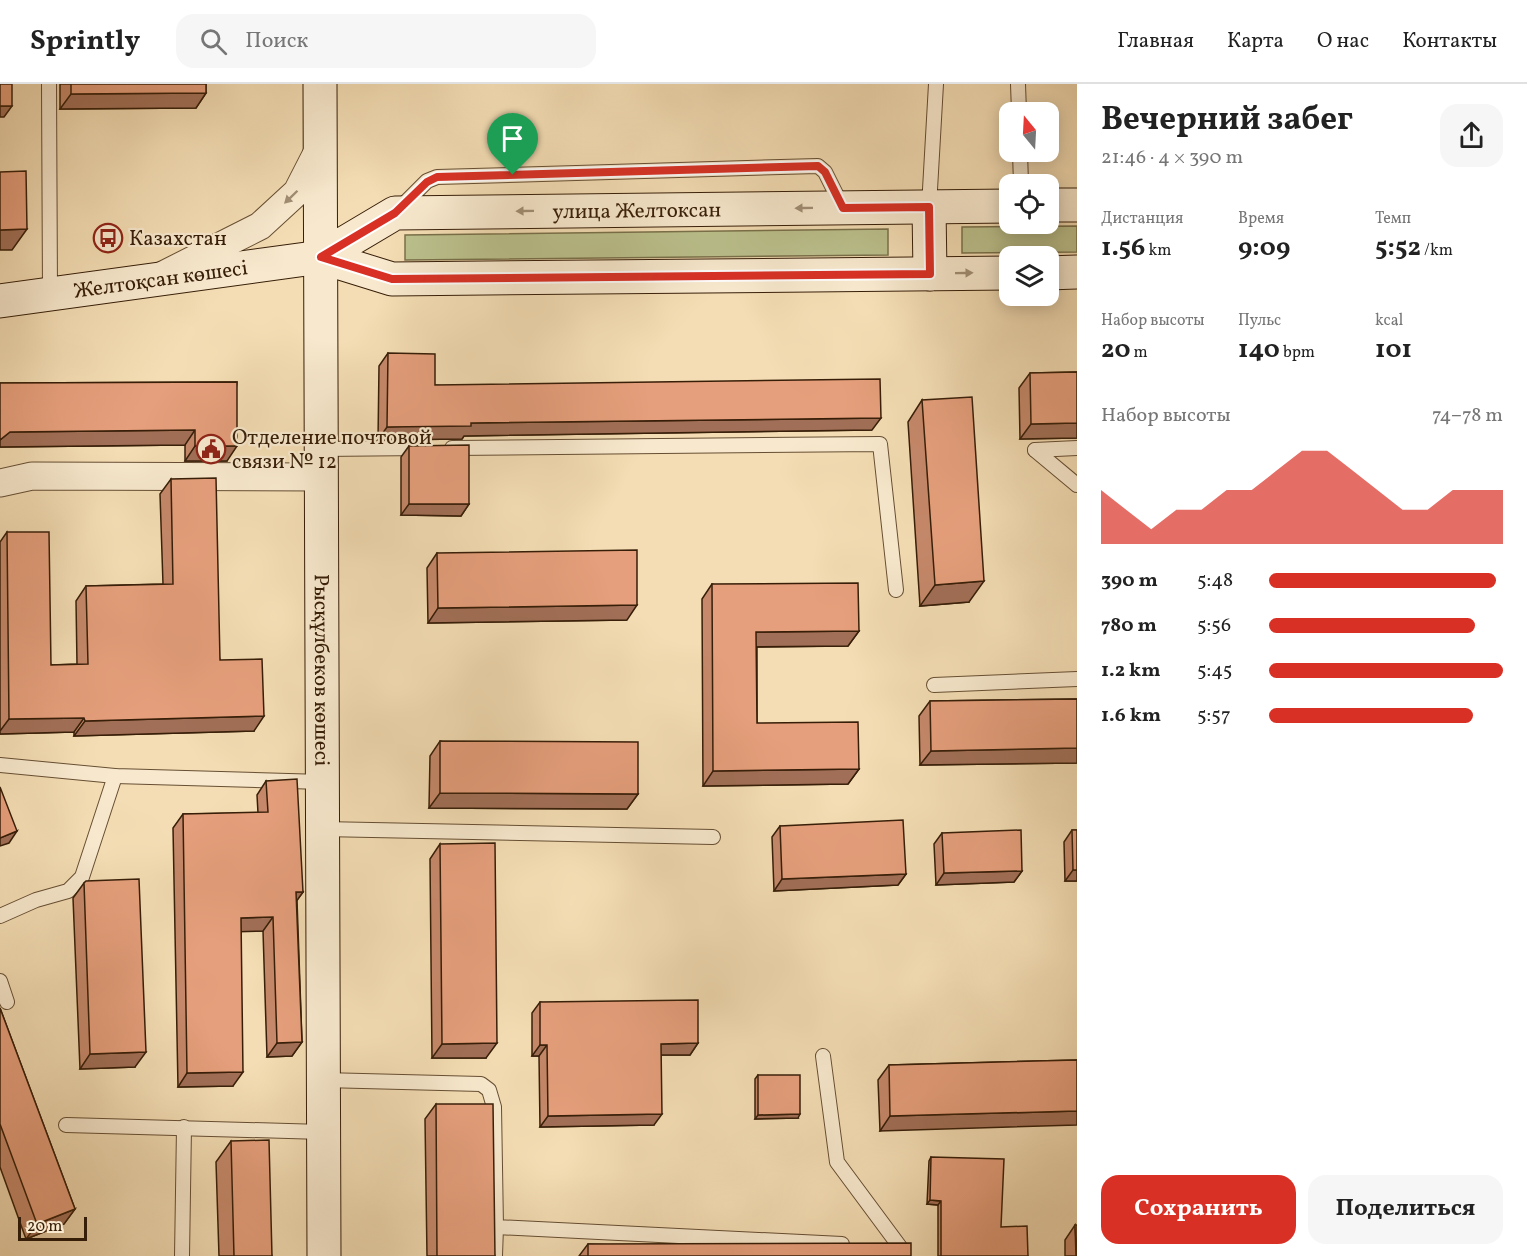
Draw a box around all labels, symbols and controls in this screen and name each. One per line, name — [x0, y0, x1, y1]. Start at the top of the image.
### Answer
search box — [176, 14, 596, 68]
text: Sprintly — [30, 22, 140, 61]
icon: search — [197, 25, 230, 58]
text: Поиск — [245, 26, 308, 57]
text: Главная — [1117, 27, 1194, 56]
text: Карта — [1227, 27, 1284, 56]
text: О нас — [1317, 27, 1369, 56]
text: Контакты — [1402, 27, 1497, 56]
text: Вечерний забег — [1101, 98, 1353, 144]
north arrow — [999, 102, 1059, 162]
map controls — [999, 102, 1059, 306]
button: share — [1440, 104, 1503, 167]
pin — [487, 113, 538, 175]
icon: arrive — [496, 122, 529, 155]
text: 21:46 · 4 × 390 m — [1101, 144, 1243, 172]
button: locate — [999, 174, 1059, 234]
one-way arrow — [283, 190, 298, 204]
street label: улица Желтоксан — [552, 196, 722, 227]
one-way arrow — [795, 203, 814, 213]
one-way arrow — [516, 207, 535, 216]
text: Дистанция — [1101, 208, 1183, 230]
text: Время — [1238, 208, 1284, 230]
text: Темп — [1375, 208, 1411, 230]
bus stop icon: Казахстан — [92, 222, 124, 254]
place label: Казахстан — [129, 225, 227, 254]
text: 1.56 — [1101, 230, 1145, 266]
text: 9:09 — [1238, 230, 1290, 266]
text: 5:52 — [1375, 230, 1421, 266]
text: km — [1145, 240, 1171, 262]
text: /km — [1421, 240, 1453, 262]
button: layers — [999, 246, 1059, 306]
street label: Желтоқсан көшесі — [72, 254, 250, 307]
one-way arrow — [954, 269, 973, 278]
text: Набор высоты — [1101, 310, 1205, 332]
text: Пульс — [1238, 310, 1281, 332]
text: kcal — [1375, 310, 1403, 332]
text: 20 — [1101, 332, 1130, 368]
text: 140 — [1238, 332, 1280, 368]
text: 101 — [1375, 332, 1412, 368]
text: m — [1130, 342, 1148, 364]
text: bpm — [1280, 342, 1315, 364]
text: Набор высоты — [1101, 402, 1231, 430]
text: 74–78 m — [1432, 402, 1503, 430]
place label: Отделение почтовой связи № 12 — [232, 424, 432, 477]
public building icon: Отделение почтовой связи № 12 — [195, 433, 227, 465]
text: 390 m — [1101, 567, 1158, 595]
text: 5:48 — [1197, 567, 1233, 595]
street label: Рысқұлбеков көшесі — [306, 574, 335, 766]
text: 780 m — [1101, 612, 1157, 640]
text: 5:56 — [1197, 612, 1231, 640]
text: 1.2 km — [1101, 657, 1161, 685]
text: 5:45 — [1197, 657, 1232, 685]
text: 1.6 km — [1101, 702, 1161, 730]
text: 5:57 — [1197, 702, 1231, 730]
button: Сохранить — [1101, 1175, 1296, 1244]
button: Поделиться — [1308, 1175, 1503, 1244]
scale bar — [18, 1214, 87, 1242]
text: 20 m — [27, 1216, 62, 1238]

